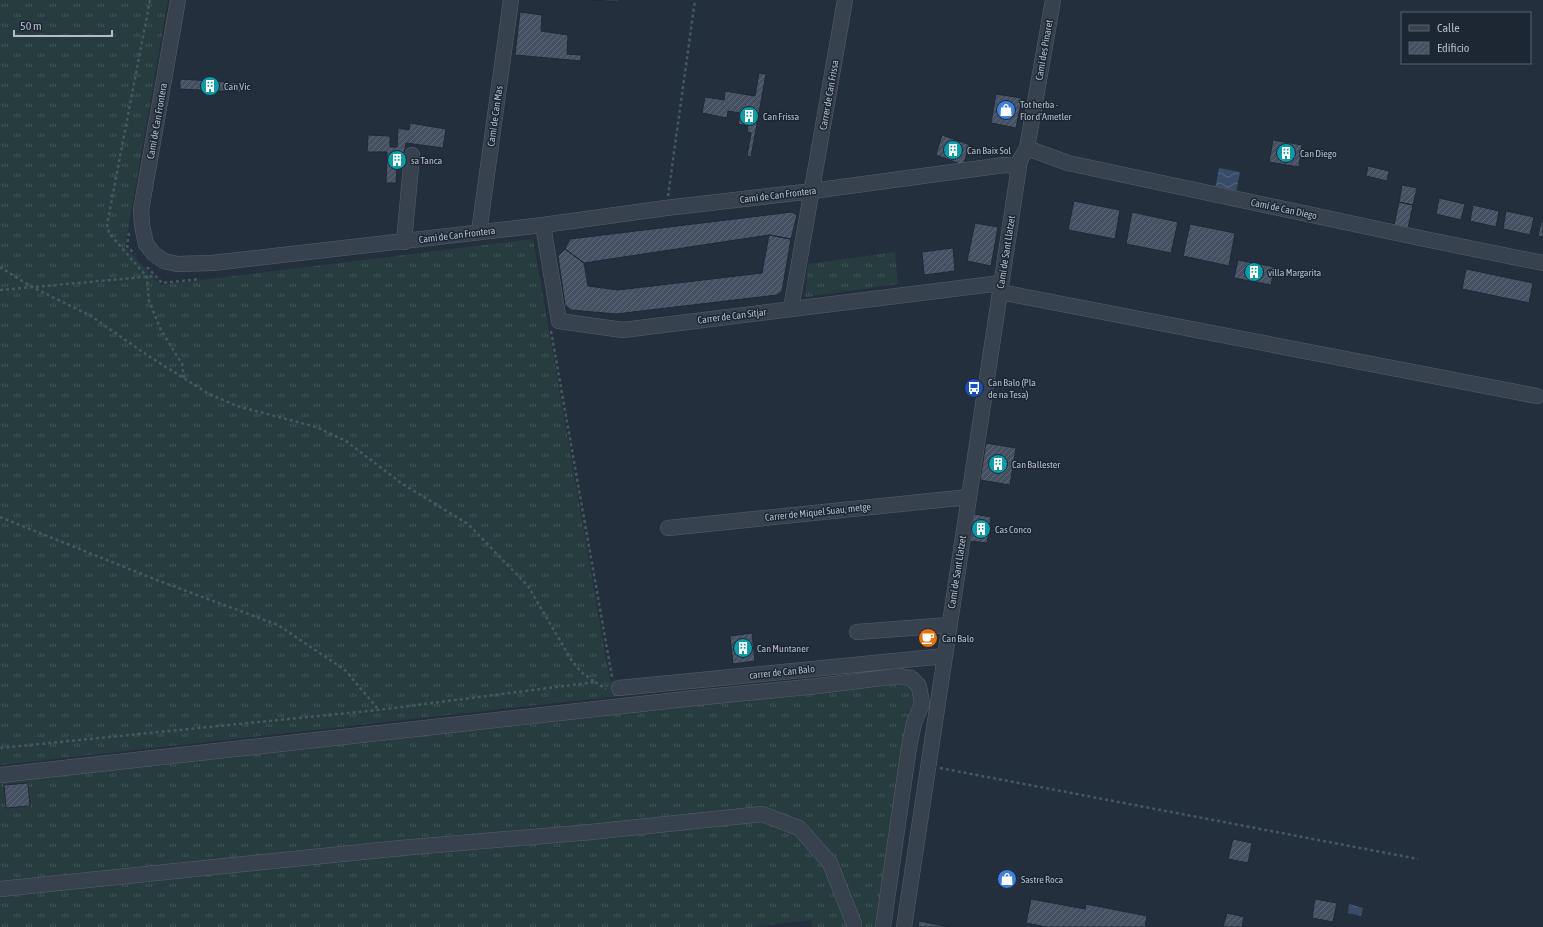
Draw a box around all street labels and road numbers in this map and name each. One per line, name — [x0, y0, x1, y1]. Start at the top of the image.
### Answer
street label: Camí des Pinaret — [1033, 19, 1055, 81]
street label: Carrer de Can Frissa — [817, 59, 841, 131]
street label: Camí de Can Frontera — [145, 82, 169, 160]
street label: Camí de Can Mas — [485, 85, 505, 147]
street label: Camí de Can Frontera — [739, 185, 817, 205]
street label: Camí de Can Diego — [1250, 197, 1318, 221]
street label: Camí de Sant Llatzet — [995, 215, 1017, 289]
street label: Camí de Can Frontera — [418, 225, 496, 245]
street label: Carrer de Can Sitjar — [697, 306, 768, 326]
street label: Carrer de Miquel Suau, metge — [764, 501, 872, 523]
street label: Camí de Sant Llatzet — [946, 535, 968, 609]
street label: carrer de Can Balo — [749, 663, 816, 681]

